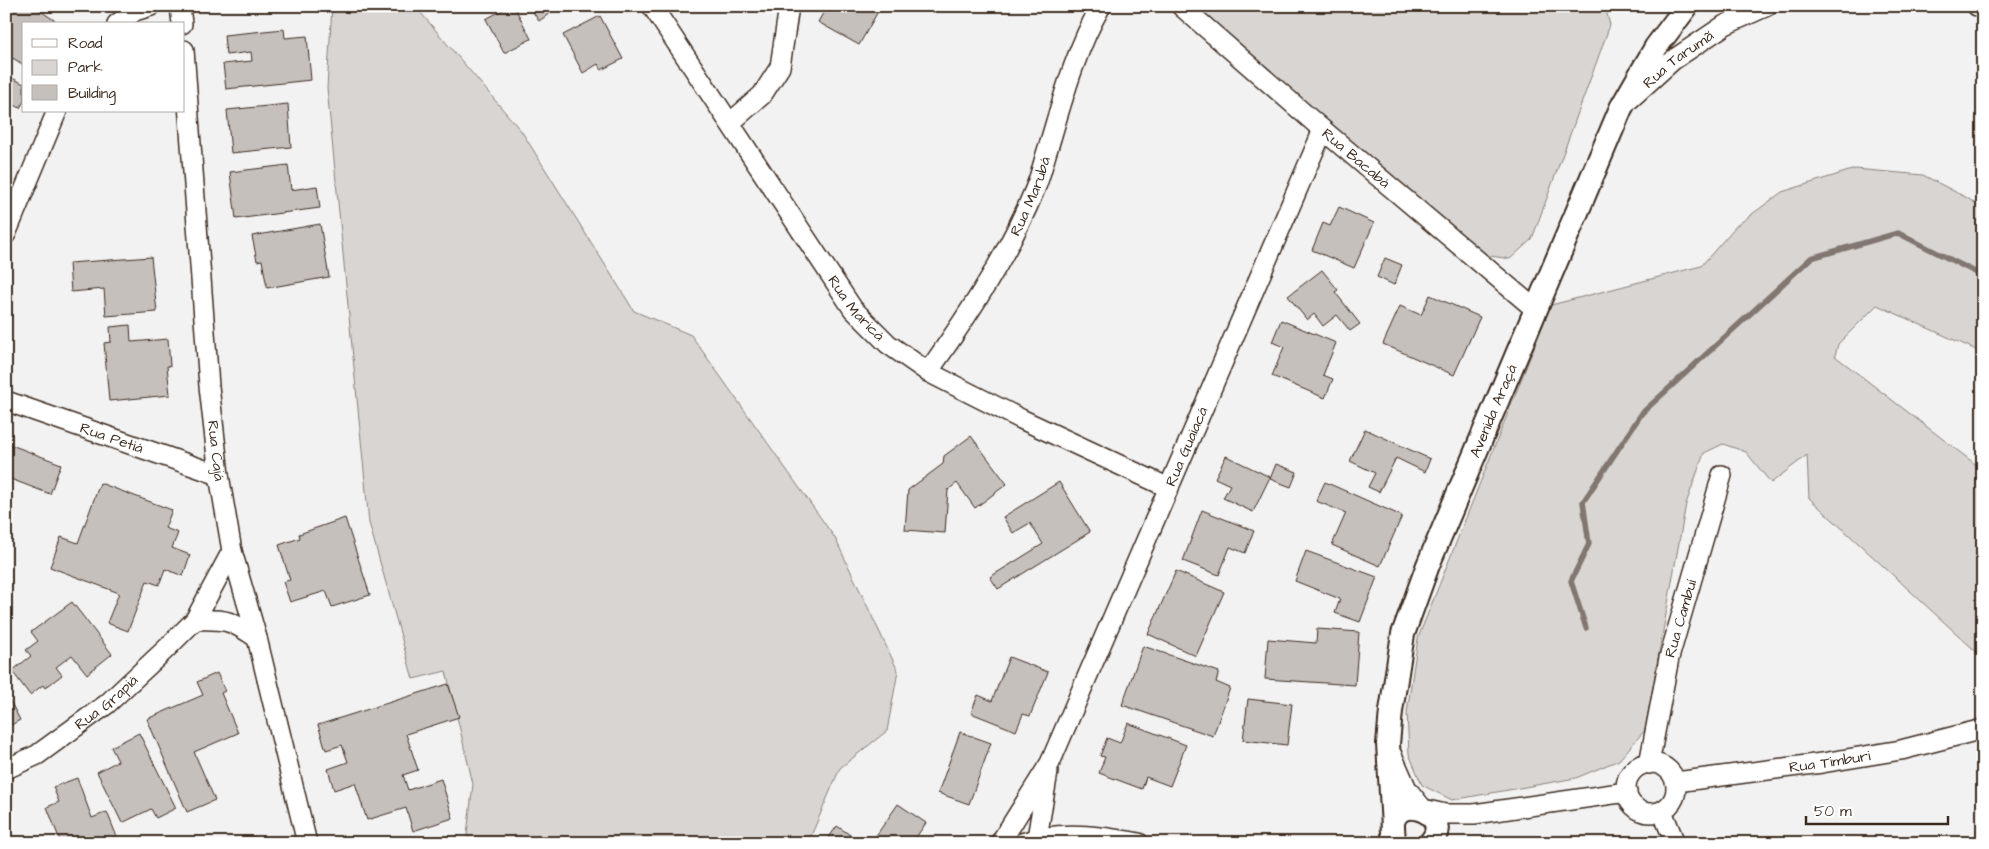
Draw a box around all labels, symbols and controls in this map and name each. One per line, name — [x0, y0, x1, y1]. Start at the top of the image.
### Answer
legend — [22, 22, 185, 112]
street label: Rua Tarumã — [1638, 25, 1718, 93]
text: Road — [68, 33, 103, 54]
text: Park — [68, 57, 103, 78]
text: Building — [68, 83, 116, 105]
street label: Rua Bacabá — [1317, 123, 1395, 194]
street label: Rua Marubá — [1005, 154, 1056, 240]
street label: Rua Maricá — [823, 271, 890, 346]
street label: Avenida Araçá — [1465, 361, 1523, 461]
street label: Rua Guaiacá — [1161, 403, 1214, 490]
street label: Rua Petiá — [77, 418, 146, 459]
street label: Rua Cajá — [202, 419, 230, 483]
street label: Rua Cambuí — [1660, 576, 1702, 660]
street label: Rua Grapiá — [70, 670, 143, 735]
street label: Rua Timburi — [1788, 745, 1873, 778]
scale bar — [1806, 794, 1949, 826]
text: 50 m — [1814, 801, 1852, 822]

